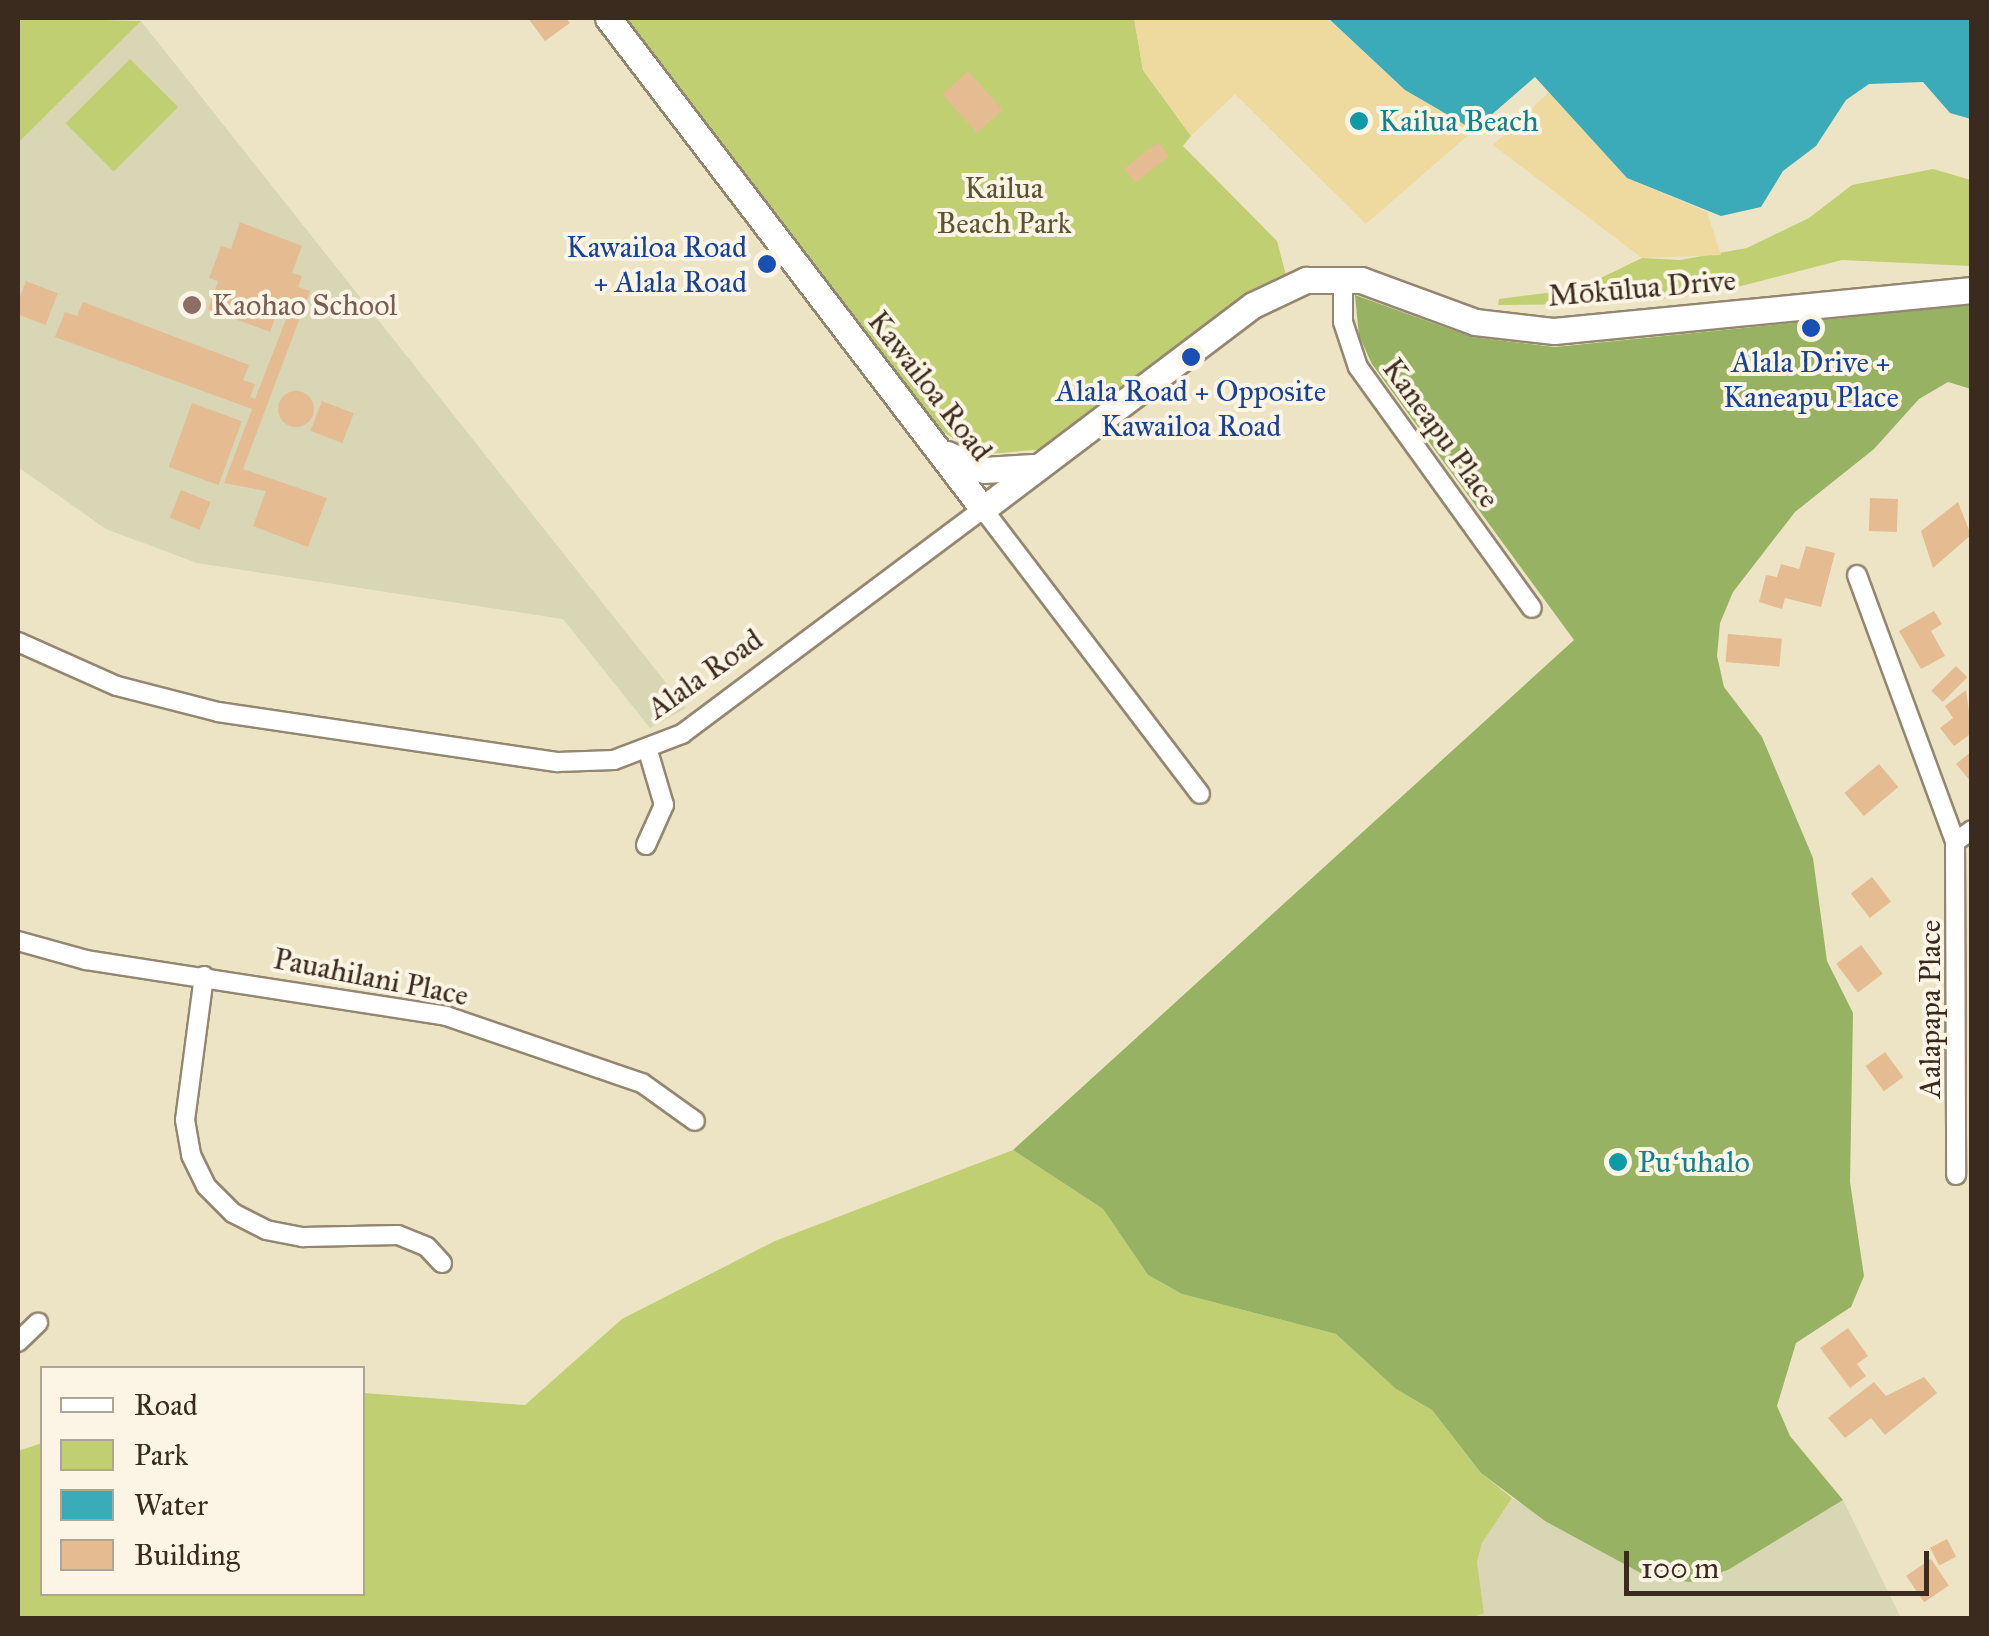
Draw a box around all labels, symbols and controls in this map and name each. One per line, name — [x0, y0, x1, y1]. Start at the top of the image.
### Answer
place label: Kailua Beach — [1379, 103, 1539, 139]
marker: Kailua Beach — [1348, 110, 1370, 132]
park label: Kailua Beach Park — [936, 170, 1072, 240]
place label: Kawailoa Road + Alala Road — [566, 229, 747, 300]
marker: Kawailoa Road + Alala Road — [756, 253, 778, 275]
street label: Mōkūlua Drive — [1546, 262, 1738, 314]
place label: Kaohao School — [212, 287, 397, 323]
marker: Kaohao School — [181, 294, 203, 316]
street label: Kawailoa Road — [860, 304, 1000, 468]
marker: Alala Drive + Kaneapu Place — [1800, 317, 1822, 339]
place label: Alala Drive + Kaneapu Place — [1723, 344, 1899, 414]
marker: Alala Road + Opposite Kawailoa Road — [1180, 346, 1202, 368]
street label: Kaneapu Place — [1375, 351, 1507, 515]
place label: Alala Road + Opposite Kawailoa Road — [1056, 373, 1326, 444]
street label: Alala Road — [641, 621, 769, 727]
street label: Aalapapa Place — [1912, 920, 1948, 1098]
street label: Pauahilani Place — [271, 940, 471, 1014]
place label: Puʻuhalo — [1638, 1144, 1750, 1180]
marker: Puʻuhalo — [1607, 1151, 1629, 1173]
legend — [40, 1366, 365, 1596]
text: Road — [134, 1387, 198, 1423]
text: Park — [134, 1437, 188, 1473]
text: Water — [134, 1487, 208, 1523]
scale bar — [1629, 1531, 1934, 1593]
text: Building — [134, 1537, 240, 1573]
text: 100 m — [1641, 1550, 1719, 1586]

